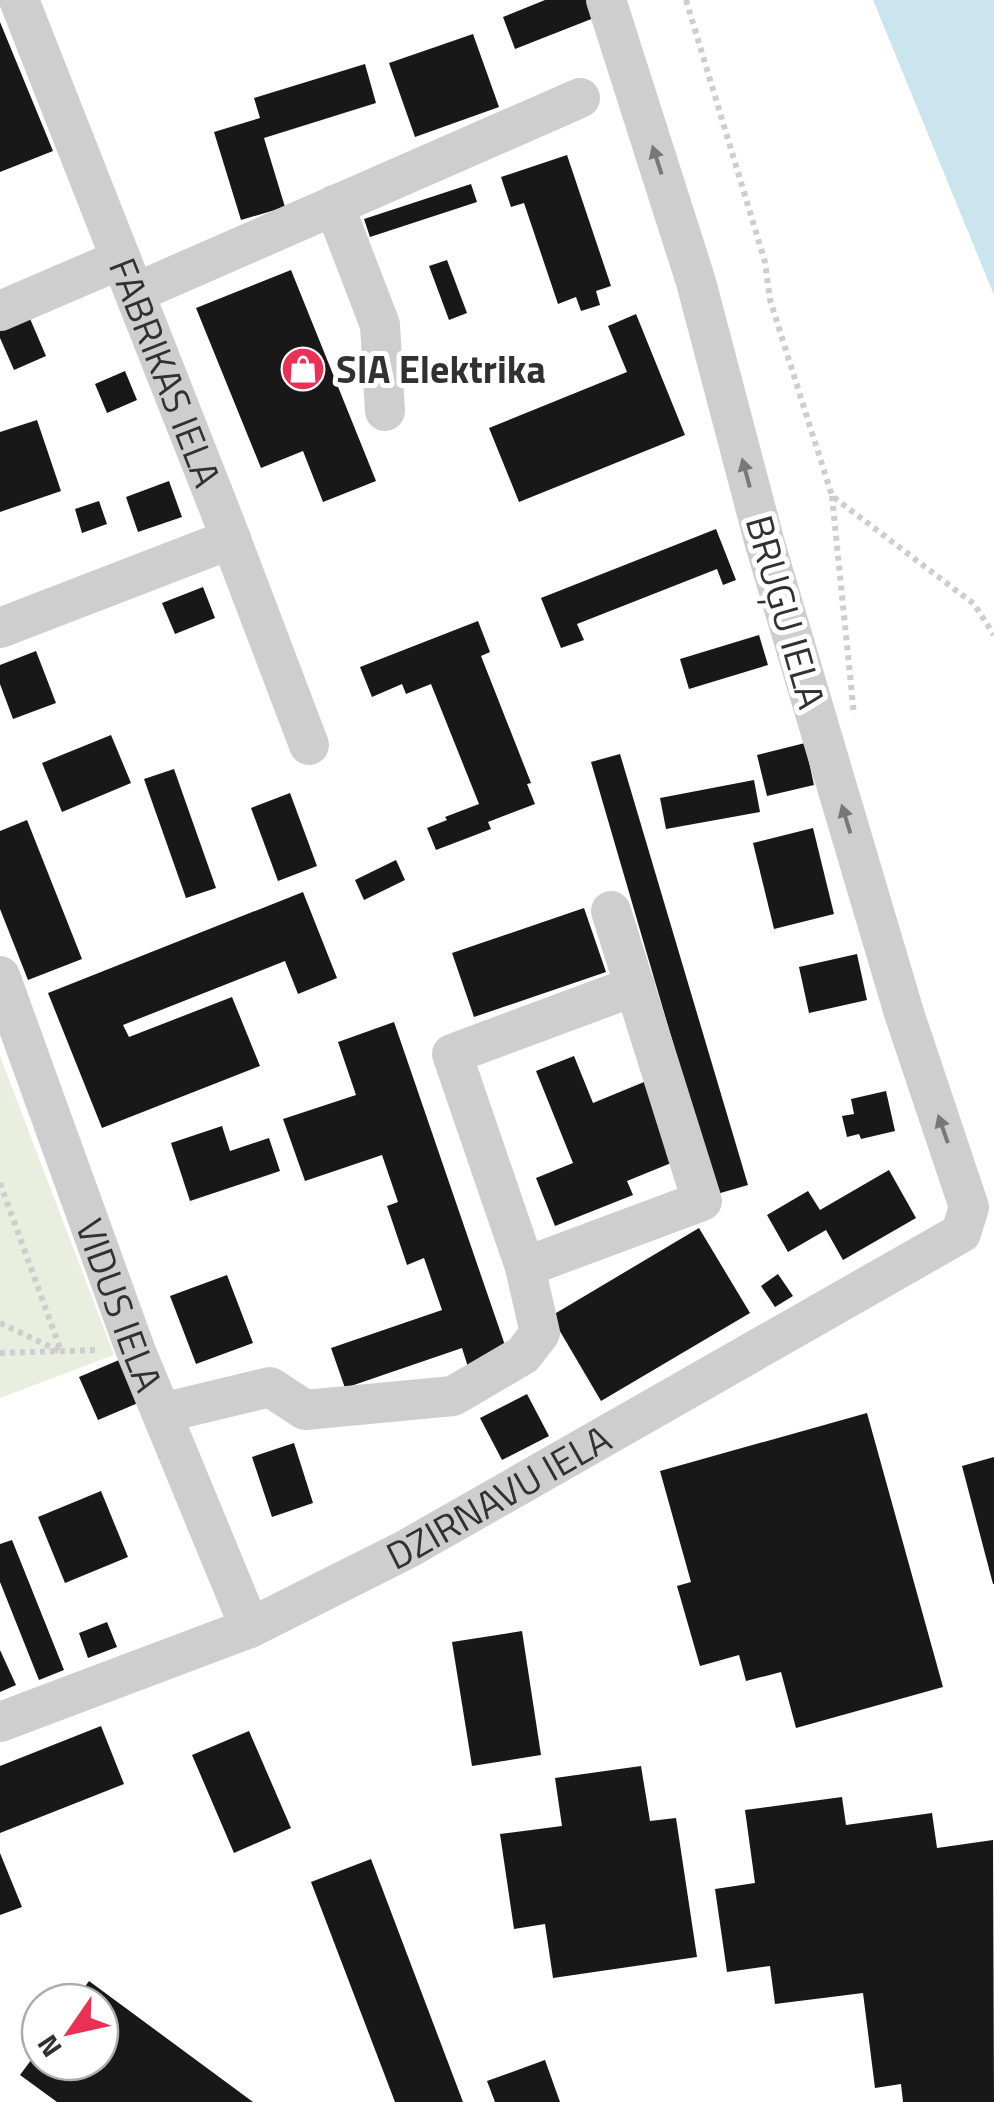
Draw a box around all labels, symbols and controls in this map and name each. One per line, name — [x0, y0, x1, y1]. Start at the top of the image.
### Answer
one-way arrow — [649, 145, 664, 175]
street label: FABRIKAS IELA — [94, 249, 237, 495]
place label: SIA Elektrika — [336, 340, 546, 398]
shop icon: SIA Elektrika — [280, 346, 326, 392]
one-way arrow — [738, 457, 754, 488]
street label: BRUĢU IELA — [731, 508, 841, 716]
one-way arrow — [838, 803, 853, 833]
one-way arrow — [935, 1113, 950, 1143]
street label: VIDUS IELA — [61, 1210, 178, 1400]
street label: DZIRNAVU IELA — [376, 1410, 622, 1584]
north arrow — [20, 1982, 120, 2082]
text: N — [26, 2026, 72, 2066]

